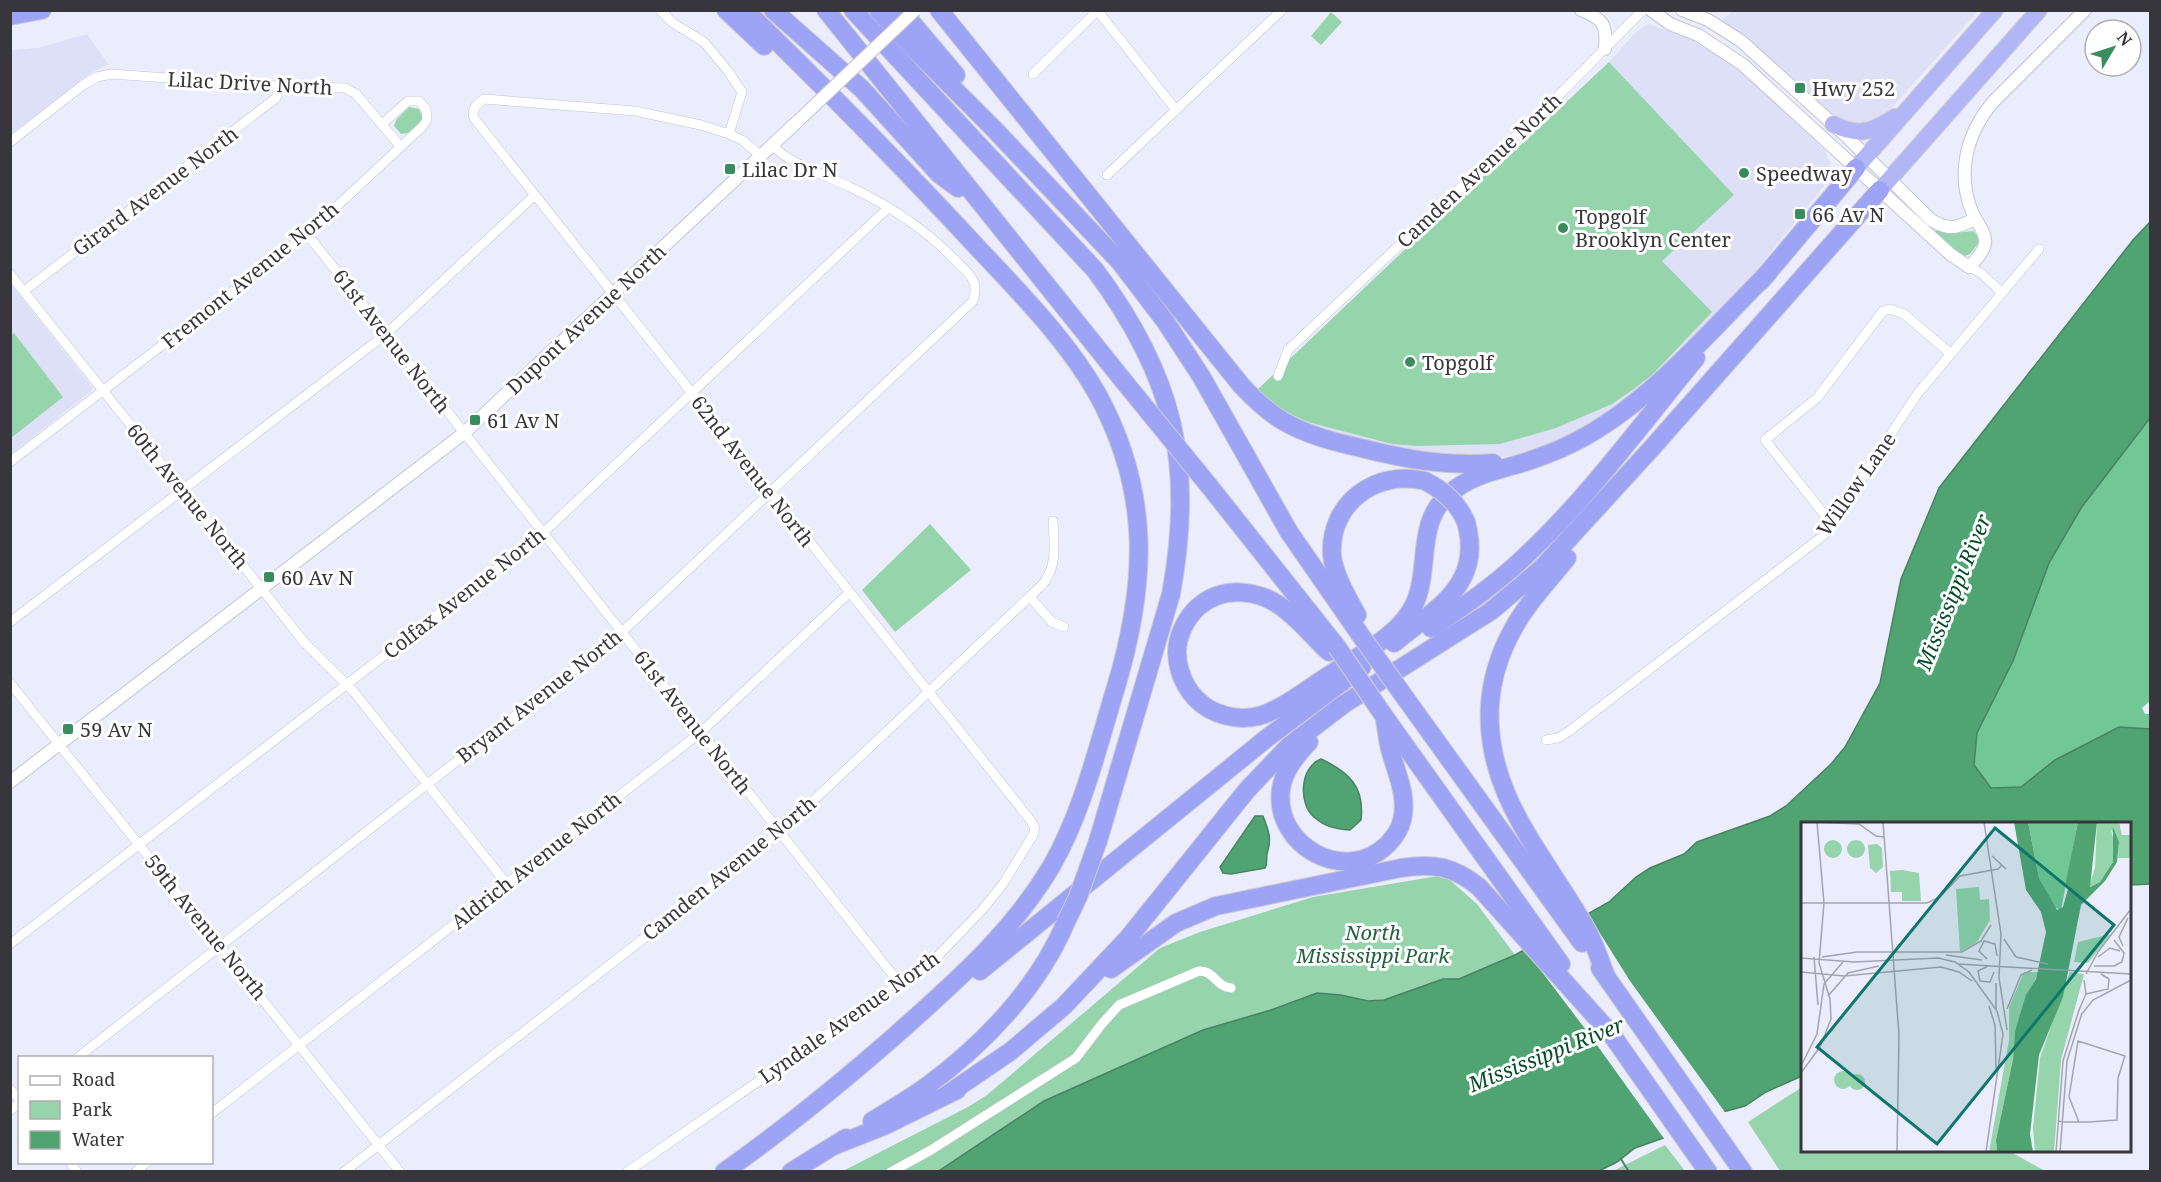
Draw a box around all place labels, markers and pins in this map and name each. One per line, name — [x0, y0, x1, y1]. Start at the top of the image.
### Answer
place label: Hwy 252 — [1812, 75, 1895, 102]
marker: Hwy 252 — [1793, 81, 1807, 95]
place label: Lilac Dr N — [742, 156, 838, 183]
place label: Speedway — [1756, 160, 1853, 187]
marker: Lilac Dr N — [723, 162, 737, 176]
marker: Speedway — [1737, 166, 1751, 180]
place label: 66 Av N — [1812, 201, 1885, 228]
place label: Topgolf Brooklyn Center — [1575, 203, 1731, 253]
marker: 66 Av N — [1793, 207, 1807, 221]
marker: Topgolf Brooklyn Center — [1556, 221, 1570, 235]
place label: Topgolf — [1422, 349, 1495, 376]
marker: Topgolf — [1403, 355, 1417, 369]
place label: 61 Av N — [487, 407, 560, 434]
marker: 61 Av N — [468, 413, 482, 427]
place label: 60 Av N — [281, 564, 354, 591]
marker: 60 Av N — [262, 570, 276, 584]
place label: 59 Av N — [80, 716, 153, 743]
marker: 59 Av N — [61, 722, 75, 736]

